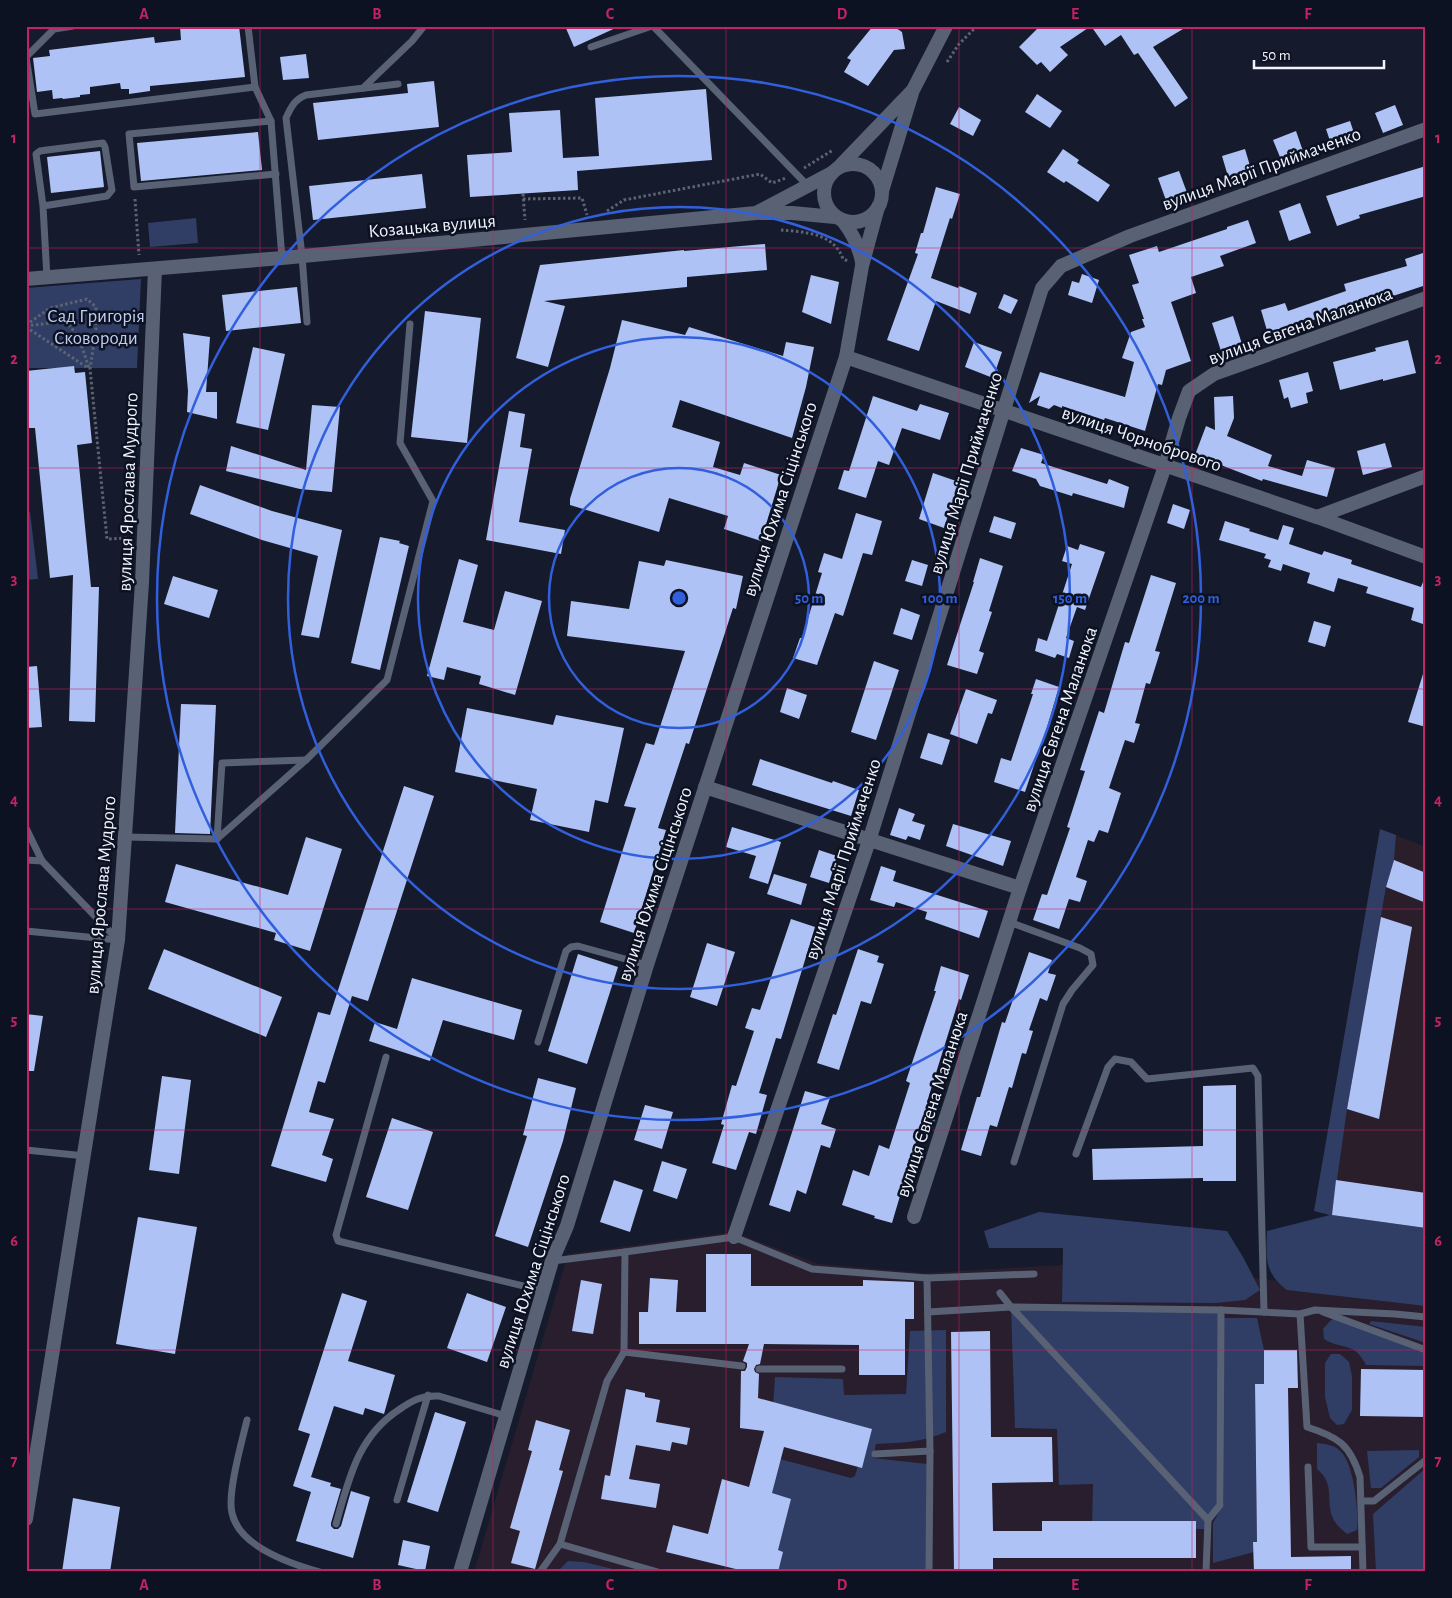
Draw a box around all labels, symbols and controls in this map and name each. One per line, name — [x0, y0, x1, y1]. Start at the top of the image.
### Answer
text: A — [139, 6, 149, 22]
text: B — [372, 6, 382, 22]
text: C — [606, 6, 615, 22]
text: D — [837, 6, 848, 22]
text: E — [1071, 6, 1079, 22]
text: F — [1304, 6, 1312, 22]
scale bar — [1254, 38, 1384, 70]
text: 50 m — [1262, 48, 1291, 63]
street label: вулиця Марії Приймаченко — [1160, 125, 1363, 214]
text: 1 — [11, 130, 17, 146]
text: 1 — [1435, 130, 1441, 146]
street label: Козацька вулиця — [368, 211, 497, 242]
street label: вулиця Євгена Маланюка — [1206, 284, 1395, 369]
park label: Сад Григорія Сковороди — [47, 307, 145, 348]
text: 2 — [10, 351, 18, 367]
text: 2 — [1434, 351, 1442, 367]
street label: вулиця Марії Приймаченко — [927, 370, 1006, 577]
street label: вулиця Ярослава Мудрого — [116, 392, 141, 592]
street label: вулиця Юхима Сіцінського — [740, 400, 821, 599]
street label: вулиця Чорнобрового — [1059, 403, 1224, 476]
text: 3 — [11, 571, 18, 587]
text: 3 — [1435, 571, 1442, 587]
centre of rings — [670, 589, 688, 607]
text: 50 m — [795, 591, 823, 606]
text: 100 m — [922, 591, 958, 606]
text: 150 m — [1053, 591, 1087, 606]
text: 200 m — [1182, 591, 1220, 606]
street label: вулиця Євгена Маланюка — [1020, 624, 1101, 814]
street label: вулиця Марії Приймаченко — [802, 757, 885, 962]
street label: вулиця Юхима Сіцінського — [615, 785, 696, 984]
text: 4 — [10, 792, 18, 808]
text: 4 — [1434, 792, 1442, 808]
street label: вулиця Ярослава Мудрого — [83, 795, 120, 995]
street label: вулиця Євгена Маланюка — [893, 1009, 972, 1200]
text: 5 — [11, 1012, 18, 1028]
text: 5 — [1435, 1012, 1442, 1028]
street label: вулиця Юхима Сіцінського — [493, 1172, 574, 1371]
text: 6 — [10, 1233, 18, 1249]
text: 6 — [1434, 1233, 1442, 1249]
text: 7 — [11, 1453, 18, 1469]
text: 7 — [1435, 1453, 1442, 1469]
text: A — [139, 1577, 149, 1593]
text: B — [372, 1577, 382, 1593]
text: C — [606, 1577, 615, 1593]
text: D — [837, 1577, 848, 1593]
text: E — [1071, 1577, 1079, 1593]
text: F — [1304, 1577, 1312, 1593]

